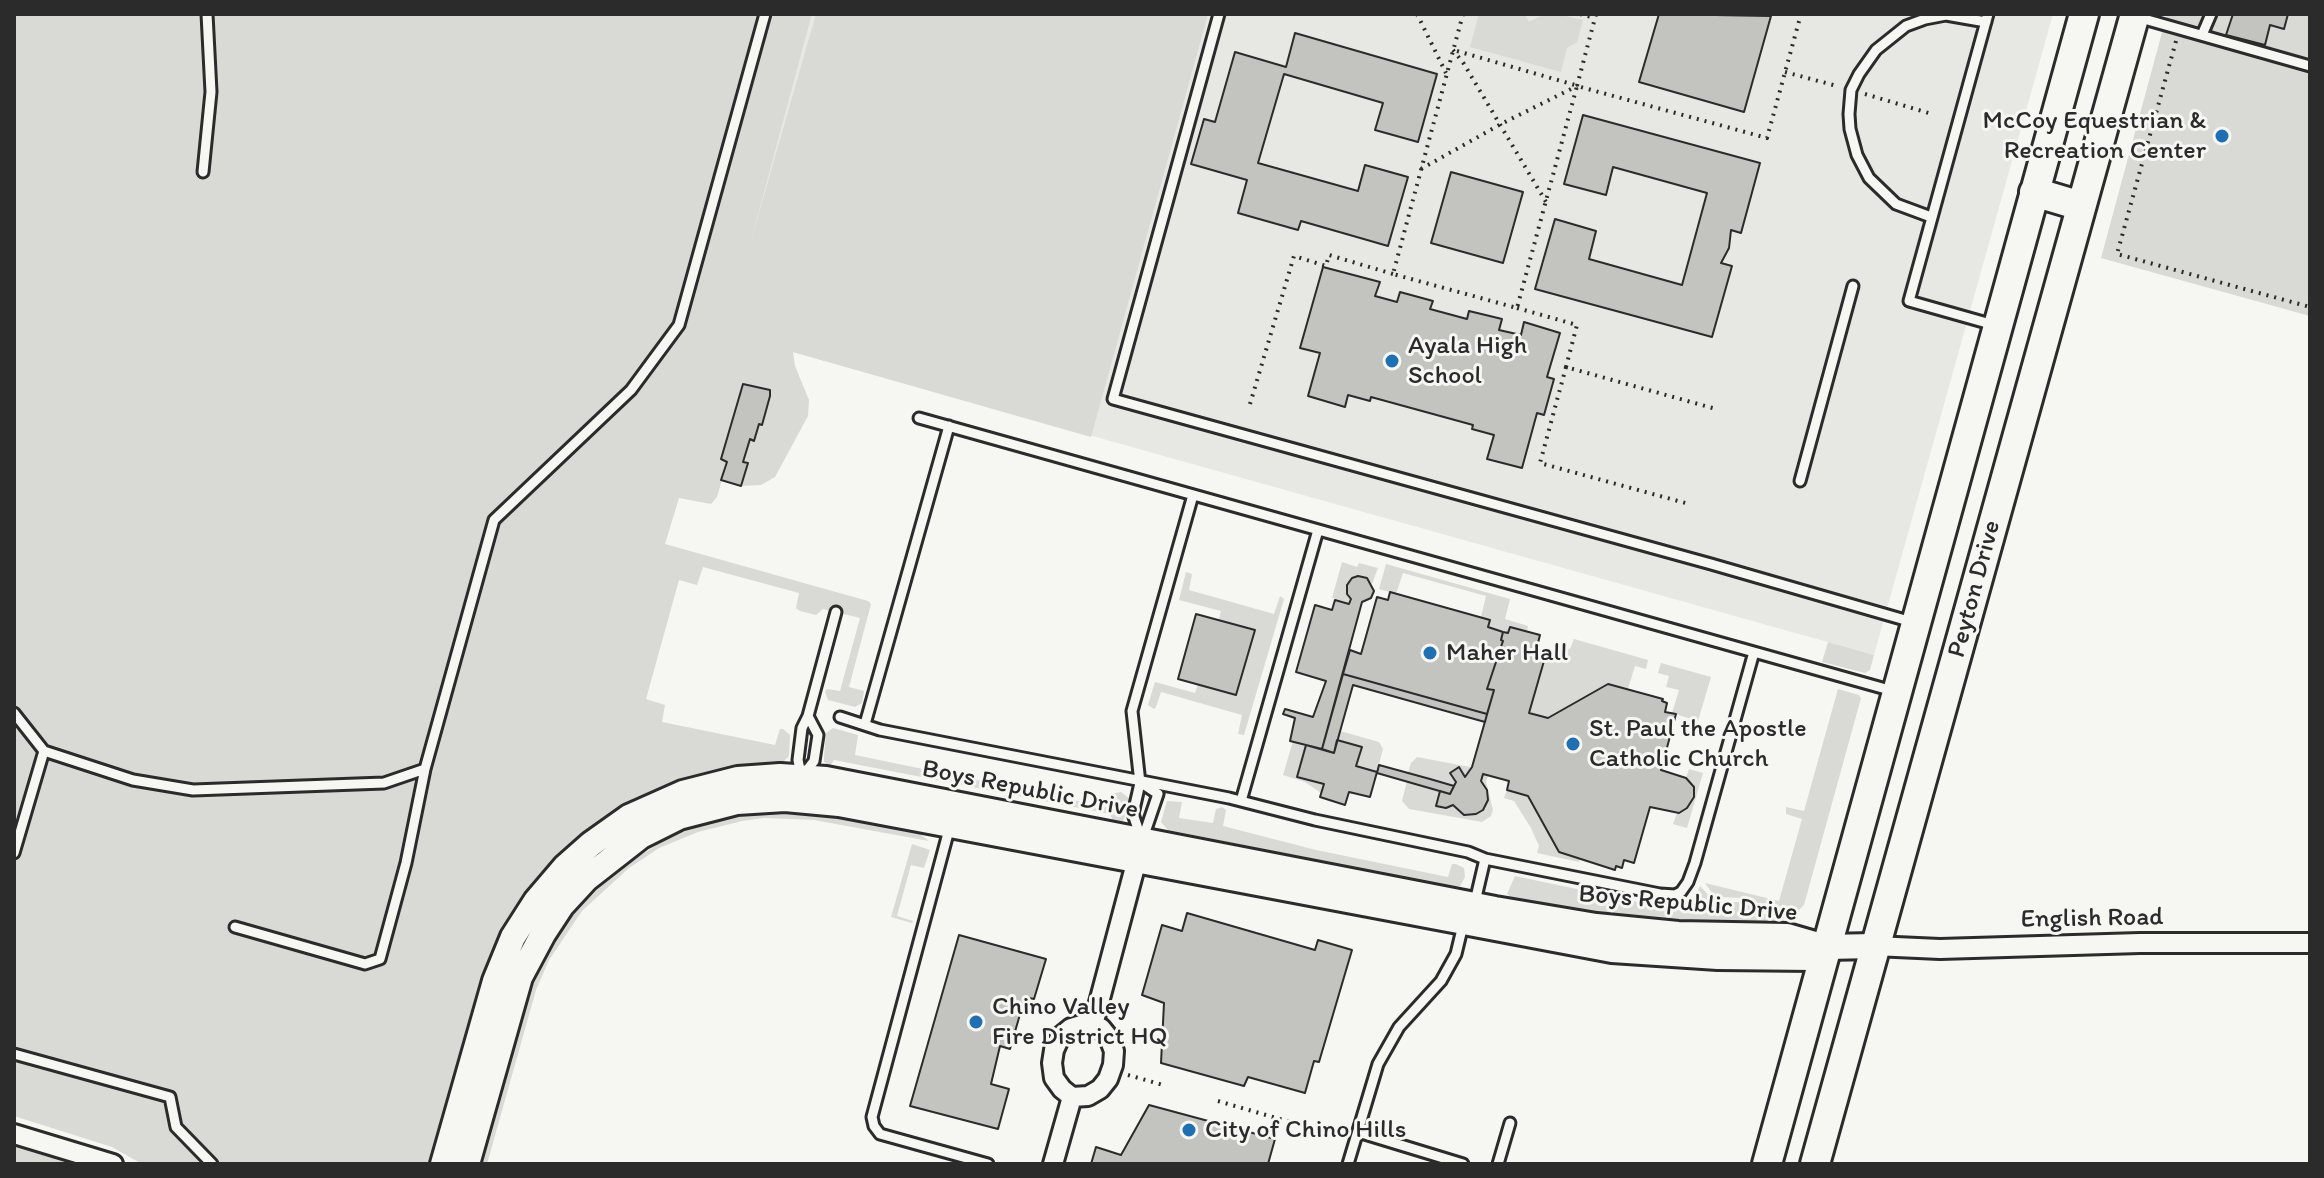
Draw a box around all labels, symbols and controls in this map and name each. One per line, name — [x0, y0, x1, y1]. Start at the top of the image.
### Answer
place label: McCoy Equestrian & Recreation Center — [1983, 105, 2206, 166]
marker: McCoy Equestrian & Recreation Center — [2213, 127, 2231, 145]
place label: Ayala High School — [1408, 330, 1527, 392]
marker: Ayala High School — [1383, 352, 1401, 370]
street label: Peyton Drive — [1942, 517, 2008, 661]
place label: Maher Hall — [1446, 637, 1568, 669]
marker: Maher Hall — [1421, 644, 1439, 662]
place label: St. Paul the Apostle Catholic Church — [1589, 713, 1807, 774]
marker: St. Paul the Apostle Catholic Church — [1564, 735, 1582, 753]
street label: Boys Republic Drive — [919, 754, 1141, 826]
street label: Boys Republic Drive — [1577, 879, 1799, 929]
street label: English Road — [2020, 902, 2164, 936]
place label: Chino Valley Fire District HQ — [992, 991, 1167, 1052]
marker: Chino Valley Fire District HQ — [967, 1013, 985, 1031]
place label: City of Chino Hills — [1205, 1114, 1406, 1146]
marker: City of Chino Hills — [1180, 1121, 1198, 1139]

